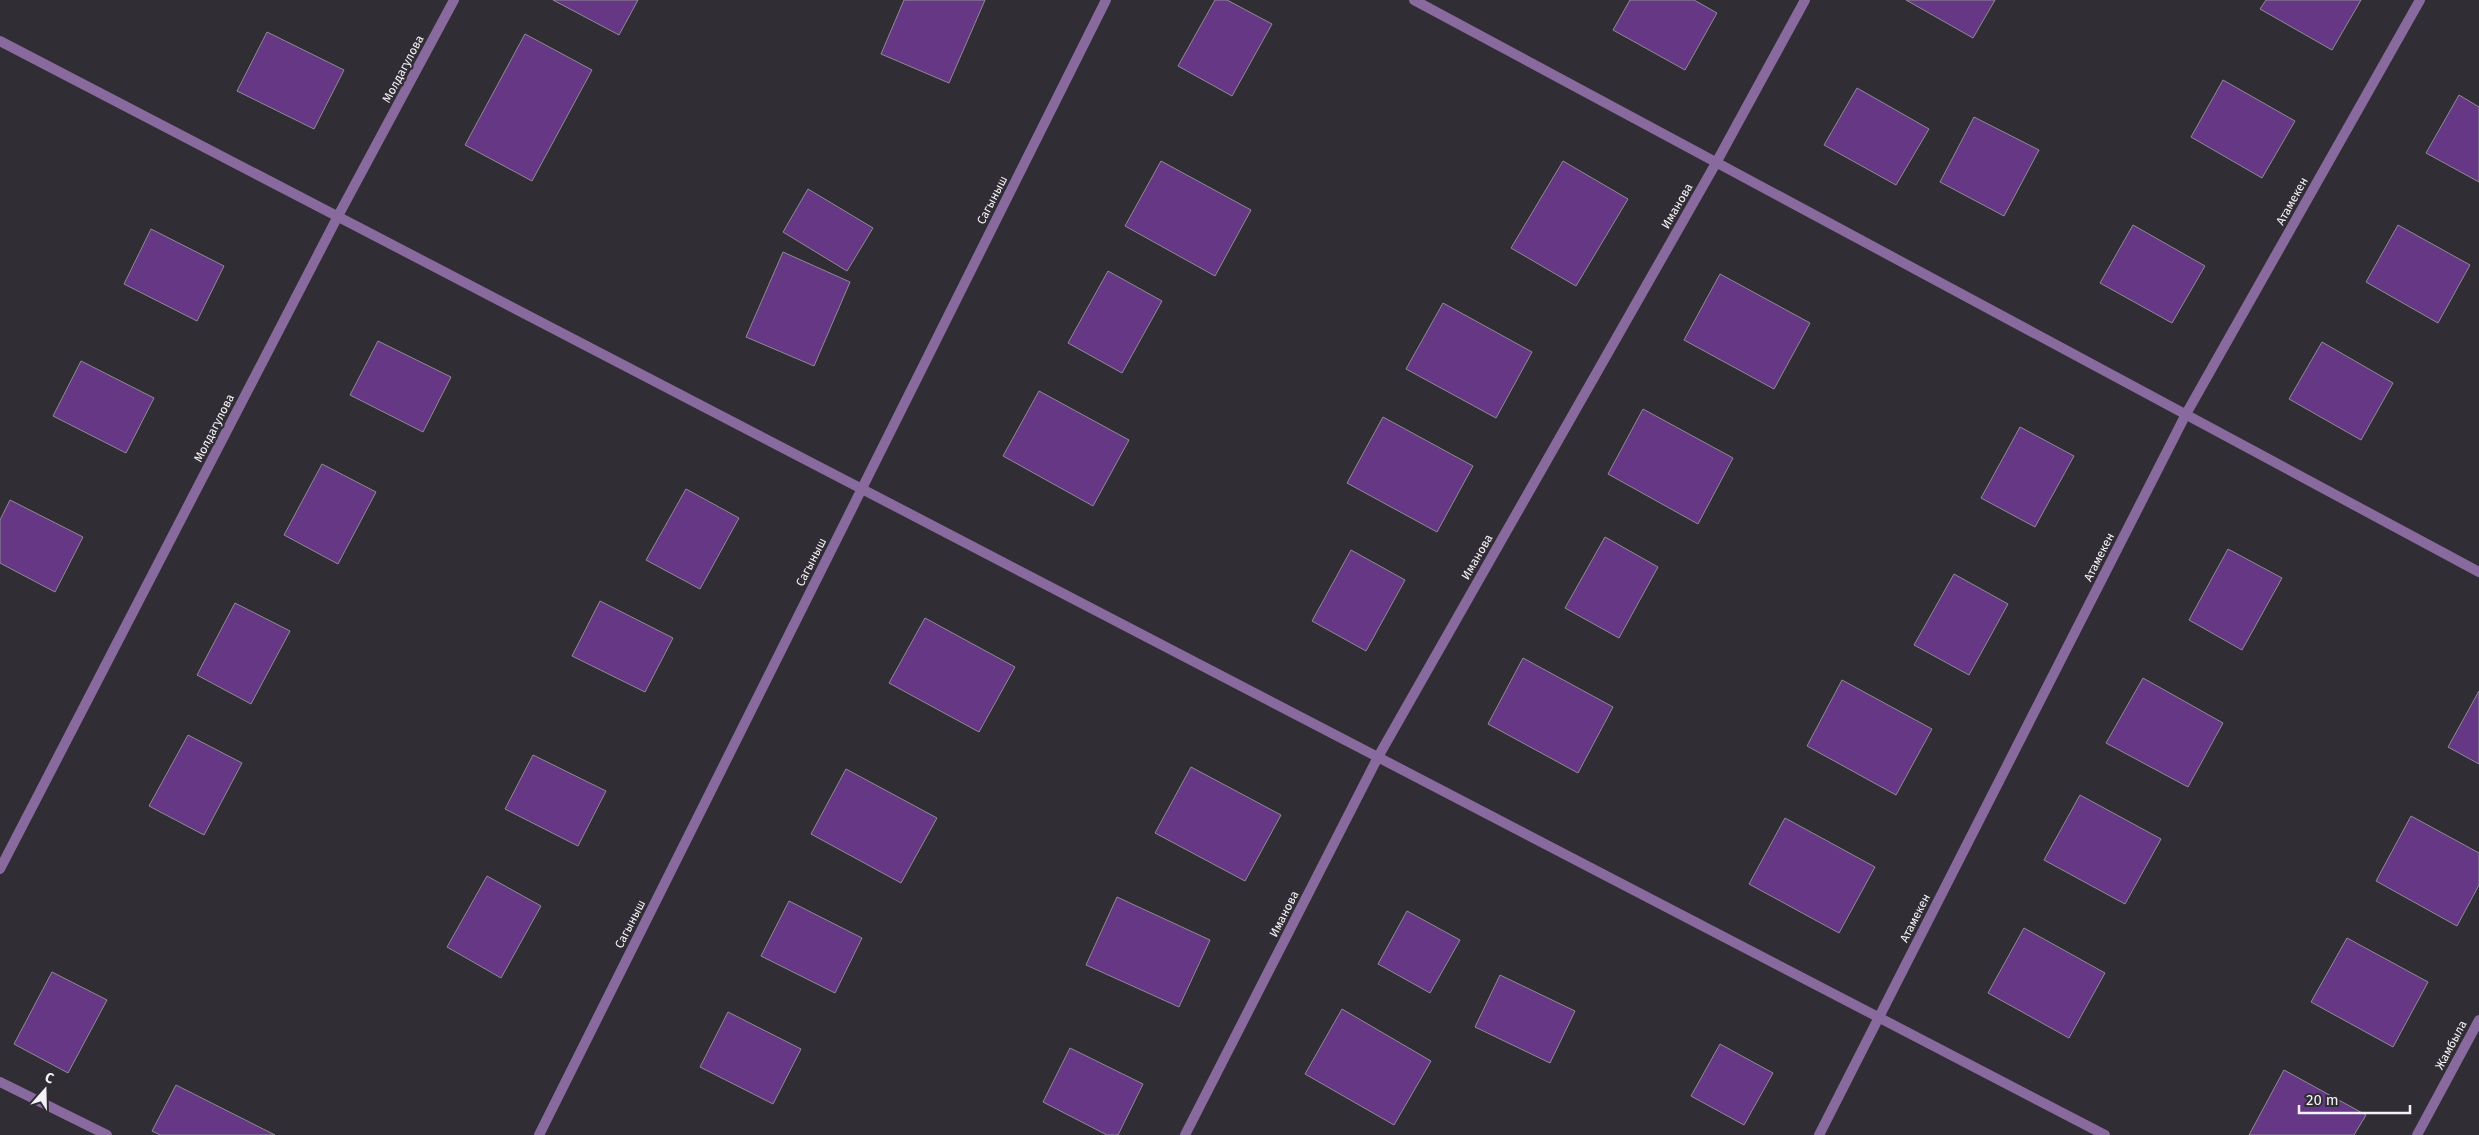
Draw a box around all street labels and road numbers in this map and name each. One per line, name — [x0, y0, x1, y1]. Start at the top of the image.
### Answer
street label: Молдагулова — [379, 33, 427, 105]
street label: Сагыныш — [974, 173, 1010, 227]
street label: Атамекен — [2273, 175, 2311, 227]
street label: Иманова — [1658, 181, 1696, 231]
street label: Молдагулова — [191, 392, 237, 464]
street label: Атамекен — [2081, 530, 2117, 584]
street label: Иманова — [1458, 532, 1496, 582]
street label: Сагыныш — [793, 535, 829, 589]
street label: Иманова — [1266, 889, 1302, 939]
street label: Атамекен — [1897, 891, 1933, 945]
street label: Сагыныш — [612, 897, 648, 951]
street label: Жамбыла — [2432, 1018, 2470, 1072]

